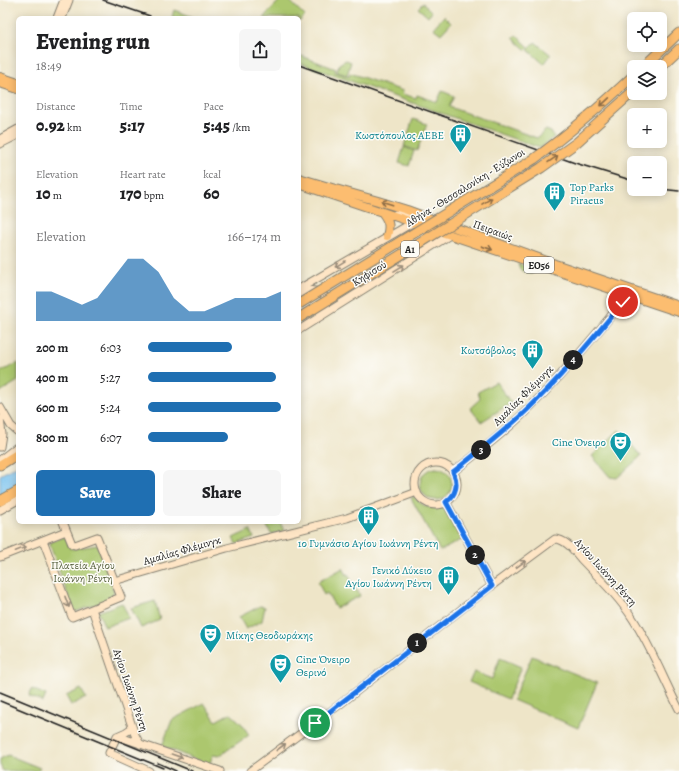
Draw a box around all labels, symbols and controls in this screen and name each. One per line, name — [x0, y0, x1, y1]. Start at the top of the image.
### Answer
map controls — [627, 12, 667, 196]
button: locate — [627, 12, 667, 52]
text: Evening run — [36, 27, 150, 57]
button: share — [239, 29, 281, 71]
text: 18:49 — [36, 57, 62, 74]
button: layers — [627, 60, 667, 100]
one-way arrow — [601, 97, 611, 106]
text: Distance — [36, 99, 75, 114]
text: Time — [120, 99, 143, 114]
text: Pace — [203, 99, 224, 114]
button: + — [627, 108, 667, 148]
text: 0.92 — [36, 114, 65, 137]
text: 5:17 — [120, 114, 144, 137]
text: 5:45 — [203, 114, 230, 137]
text: km — [65, 120, 82, 135]
text: /km — [230, 120, 250, 135]
building icon: Κωστόπουλος ΑΕΒΕ — [447, 122, 473, 155]
place label: Κωστόπουλος ΑΕΒΕ — [355, 128, 444, 143]
street label: Αθήνα - Θεσσαλονίκη - Εύζωνοι — [402, 145, 528, 231]
one-way arrow — [547, 155, 558, 163]
button: − — [627, 156, 667, 196]
text: Elevation — [36, 167, 78, 182]
text: Heart rate — [120, 167, 166, 182]
text: kcal — [203, 167, 221, 182]
building icon: Top Parks Piraeus — [542, 180, 568, 213]
place label: Top Parks Piraeus — [570, 180, 614, 208]
text: 10 — [36, 182, 51, 205]
text: 170 — [120, 182, 141, 205]
text: 60 — [203, 182, 220, 205]
text: m — [51, 188, 62, 203]
text: bpm — [141, 188, 164, 203]
one-way arrow — [481, 197, 493, 205]
one-way arrow — [381, 199, 393, 207]
street label: Πειραιώς — [471, 216, 515, 245]
text: Elevation — [36, 228, 86, 245]
text: 166–174 m — [227, 228, 281, 245]
road number: Α1 — [401, 241, 419, 257]
one-way arrow — [481, 244, 493, 252]
street label: Κηφισού — [349, 257, 389, 290]
road number: ΕΟ56 — [524, 257, 554, 273]
one-way arrow — [334, 261, 346, 269]
one-way arrow — [393, 263, 405, 271]
pin — [606, 285, 640, 319]
icon: check — [612, 291, 634, 313]
building icon: Κωτσόβολος — [519, 337, 545, 370]
text: 200 m — [36, 339, 69, 356]
text: 6:03 — [100, 339, 121, 356]
place label: Κωτσόβολος — [461, 343, 516, 358]
pin: 4 — [563, 350, 583, 370]
text: 4 — [570, 352, 576, 367]
street label: Αμαλίας Φλέμινγκ — [489, 362, 557, 430]
text: 400 m — [36, 369, 68, 386]
text: 5:27 — [100, 369, 120, 386]
text: 600 m — [36, 399, 68, 416]
text: 5:24 — [100, 399, 121, 416]
text: 800 m — [36, 429, 68, 446]
text: 6:07 — [100, 429, 122, 446]
theatre icon: Cine Όνειρο — [608, 429, 634, 462]
place label: Cine Όνειρο — [552, 435, 606, 450]
pin: 3 — [471, 440, 491, 460]
text: 3 — [479, 442, 483, 457]
button: Save — [36, 470, 155, 516]
button: Share — [163, 470, 281, 516]
building icon: 1ο Γυμνάσιο Αγίου Ιωάννη Ρέντη — [355, 504, 381, 537]
street label: Αμαλίας Φλέμινγκ — [141, 532, 223, 569]
street label: Αγίου Ιωάννη Ρέντη — [570, 534, 640, 609]
place label: 1ο Γυμνάσιο Αγίου Ιωάννη Ρέντη — [298, 536, 438, 551]
one-way arrow — [15, 544, 27, 552]
pin: 2 — [465, 545, 485, 565]
text: 2 — [472, 547, 478, 562]
park label: Πλατεία Αγίου Ιωάννη Ρέντη — [51, 558, 115, 586]
one-way arrow — [515, 560, 526, 568]
place label: Γενικό Λύκειο Αγίου Ιωάννη Ρέντη — [345, 563, 432, 591]
building icon: Γενικό Λύκειο Αγίου Ιωάννη Ρέντη — [435, 563, 461, 596]
one-way arrow — [63, 596, 71, 608]
theatre icon: Μίκης Θεοδωράκης — [197, 622, 223, 655]
place label: Μίκης Θεοδωράκης — [226, 628, 313, 643]
pin: 1 — [407, 633, 427, 653]
text: 1 — [415, 635, 419, 650]
street label: Αγίου Ιωάννη Ρέντη — [109, 646, 152, 733]
theatre icon: Cine Όνειρο Θερινό — [267, 652, 293, 685]
place label: Cine Όνειρο Θερινό — [296, 652, 350, 680]
pin — [298, 706, 332, 740]
icon: arrive — [304, 712, 326, 734]
one-way arrow — [276, 743, 287, 751]
one-way arrow — [171, 753, 183, 761]

